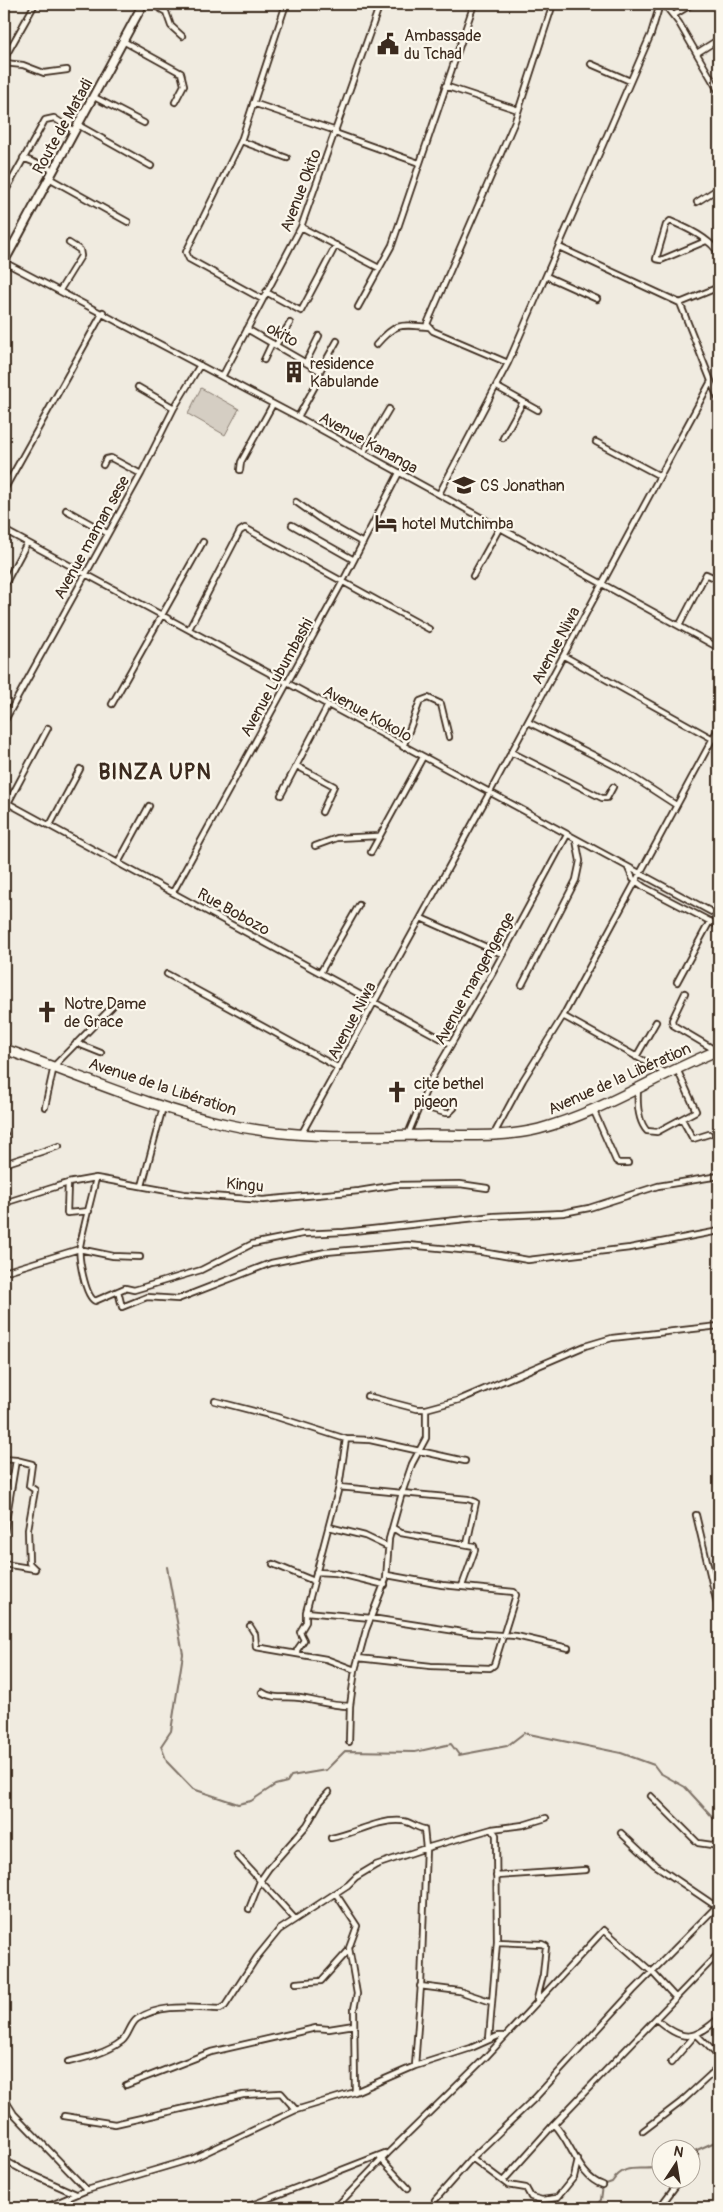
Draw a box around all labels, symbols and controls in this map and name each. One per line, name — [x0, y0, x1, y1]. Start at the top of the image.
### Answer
place label: Ambassade du Tchad — [404, 26, 481, 64]
public building icon: Ambassade du Tchad — [375, 31, 401, 57]
street label: Route de Matadi — [28, 75, 97, 178]
street label: Avenue Okito — [276, 146, 326, 235]
street label: okito — [263, 318, 302, 352]
place label: residence Kabulande — [310, 354, 379, 392]
building icon: residence Kabulande — [281, 359, 307, 385]
street label: Avenue Kananga — [316, 408, 421, 478]
street label: Avenue maman sese — [50, 472, 134, 603]
school or university icon: CS Jonathan — [451, 472, 477, 498]
place label: CS Jonathan — [480, 476, 565, 496]
hotel icon: hotel Mutchimba — [373, 510, 399, 536]
place label: hotel Mutchimba — [402, 514, 514, 534]
street label: Avenue Niwa — [527, 603, 585, 687]
street label: Avenue Lubumbashi — [236, 615, 318, 740]
street label: Avenue Kokolo — [320, 681, 416, 747]
district label: BINZA UPN — [98, 759, 212, 786]
street label: Rue Bobozo — [194, 884, 274, 940]
street label: Avenue mangengenge — [430, 909, 520, 1048]
street label: Avenue Niwa — [323, 978, 381, 1062]
place label: Notre Dame de Grace — [64, 994, 146, 1032]
church icon: Notre Dame de Grace — [34, 999, 60, 1025]
street label: Avenue de la Libération — [545, 1038, 694, 1119]
street label: Avenue de la Libération — [86, 1054, 239, 1120]
place label: cite bethel pigeon — [414, 1074, 484, 1112]
church icon: cite bethel pigeon — [384, 1079, 410, 1105]
street label: Kingu — [225, 1173, 264, 1197]
north arrow — [650, 2140, 700, 2190]
text: N — [672, 2142, 685, 2161]

